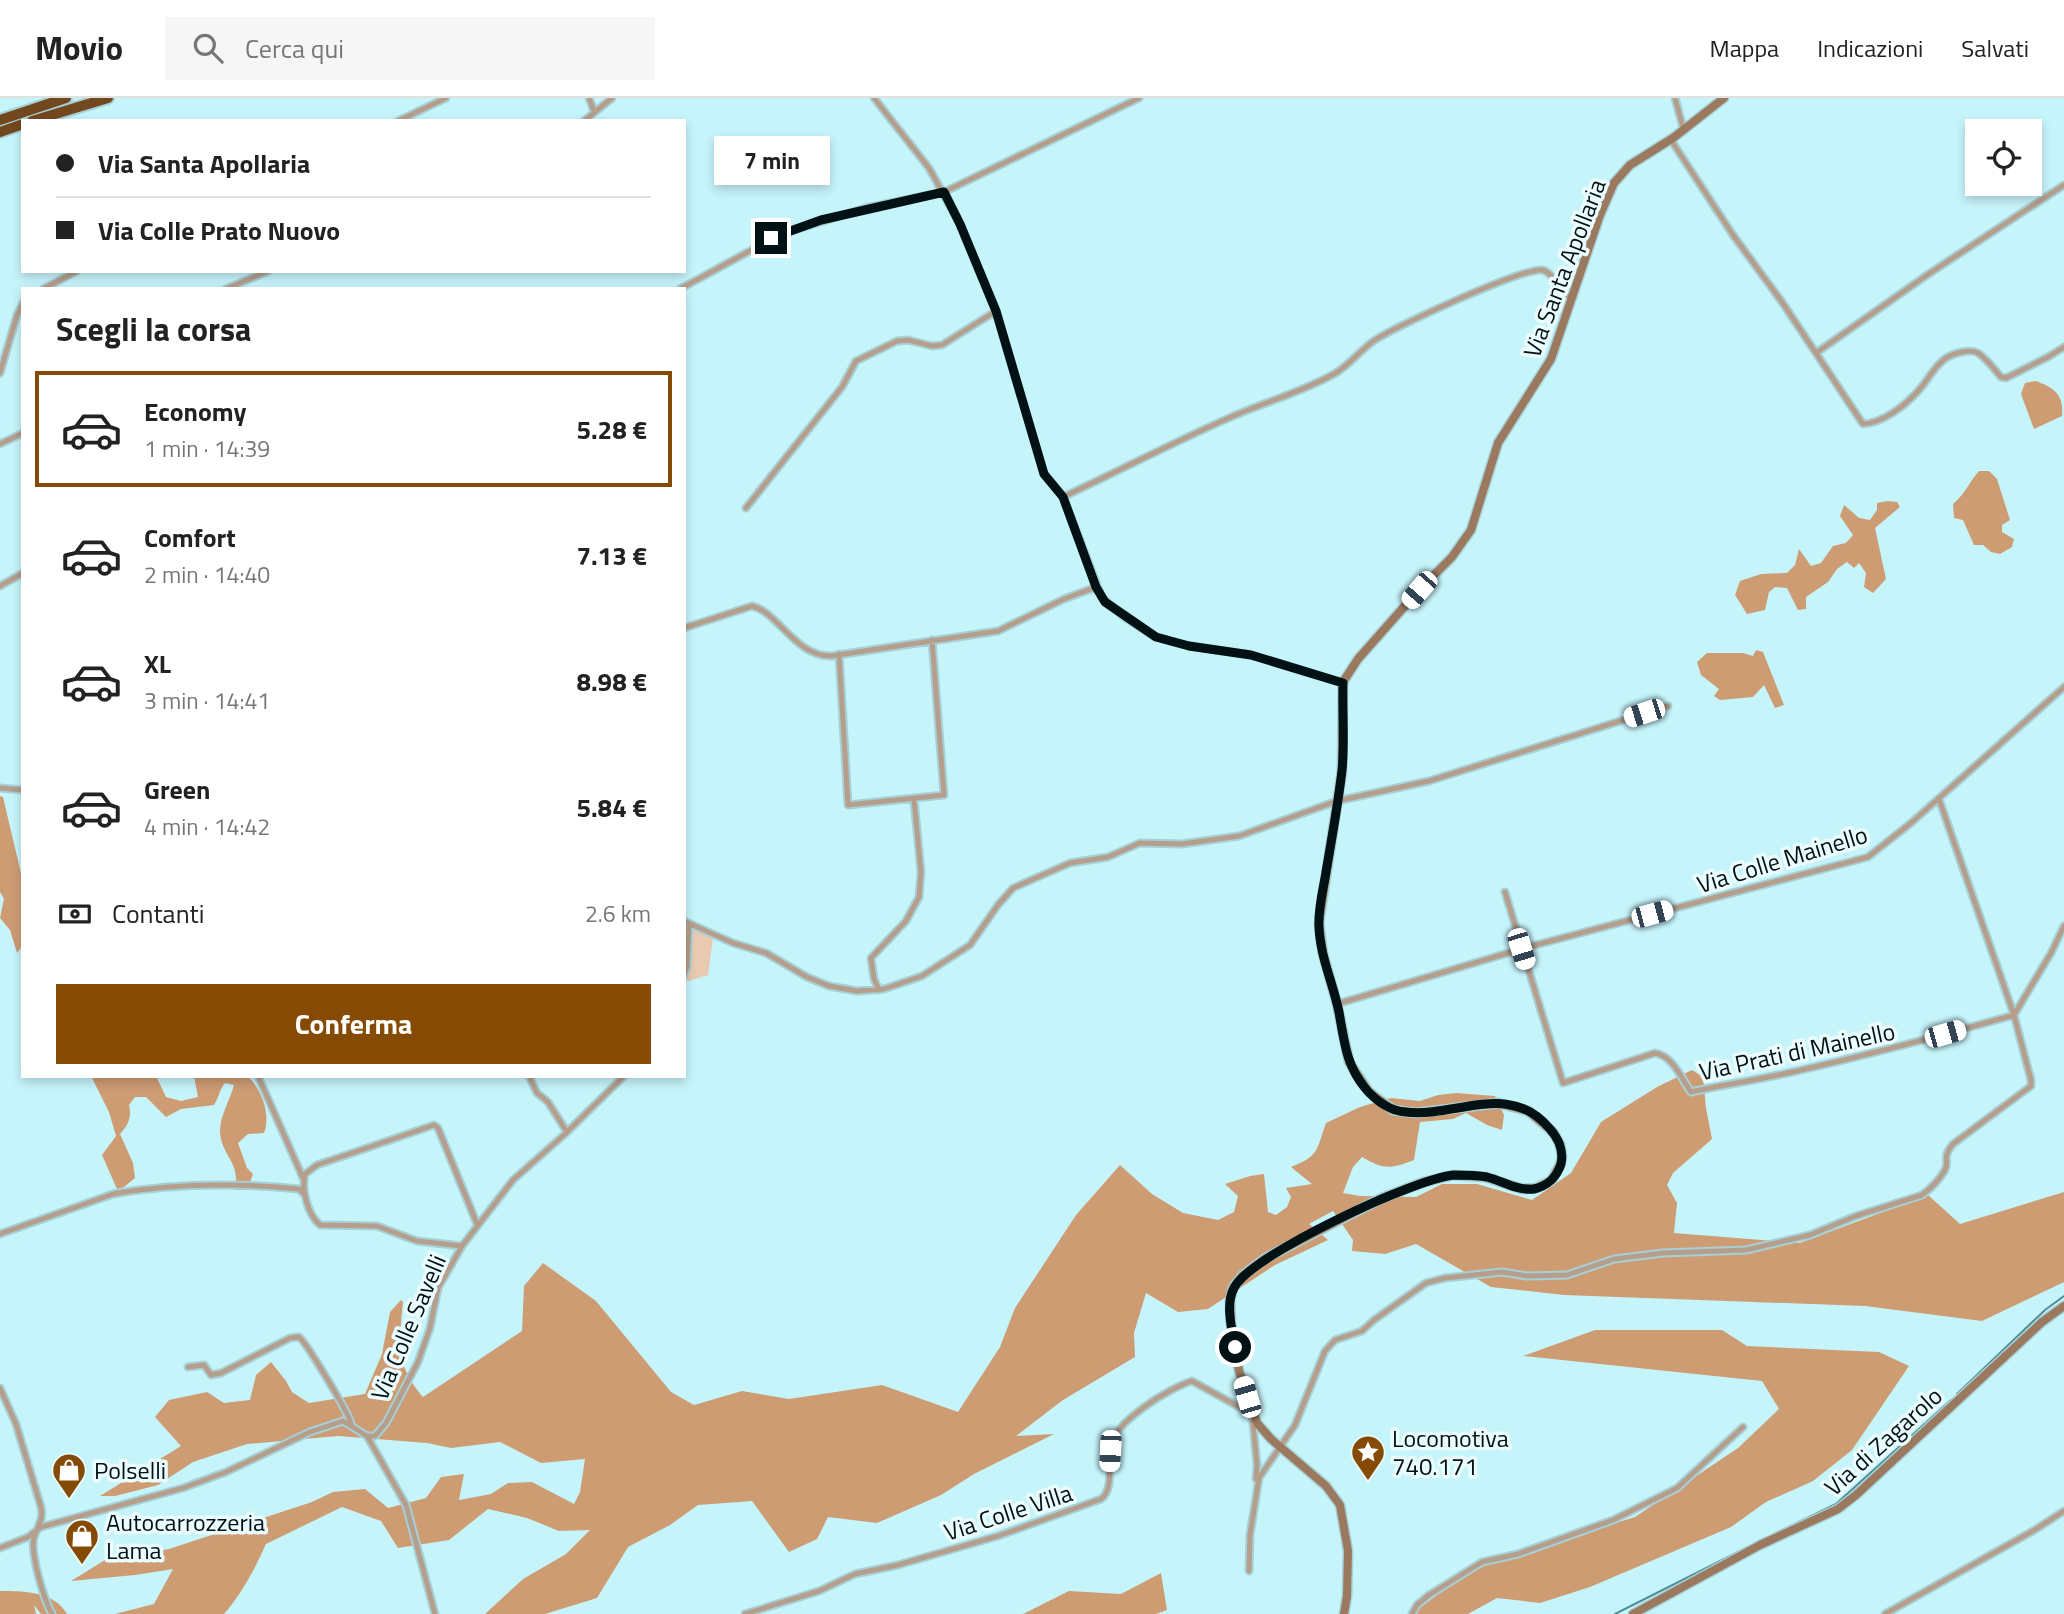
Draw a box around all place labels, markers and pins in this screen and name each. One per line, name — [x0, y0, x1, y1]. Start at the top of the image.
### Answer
place label: Locomotiva 740.171 — [1392, 1420, 1509, 1484]
place icon: Locomotiva 740.171 — [1349, 1433, 1387, 1482]
shop icon: Polselli — [50, 1451, 88, 1500]
place label: Polselli — [94, 1452, 166, 1488]
place label: Autocarrozzeria Lama — [106, 1504, 265, 1568]
shop icon: Autocarrozzeria Lama — [63, 1517, 101, 1566]

